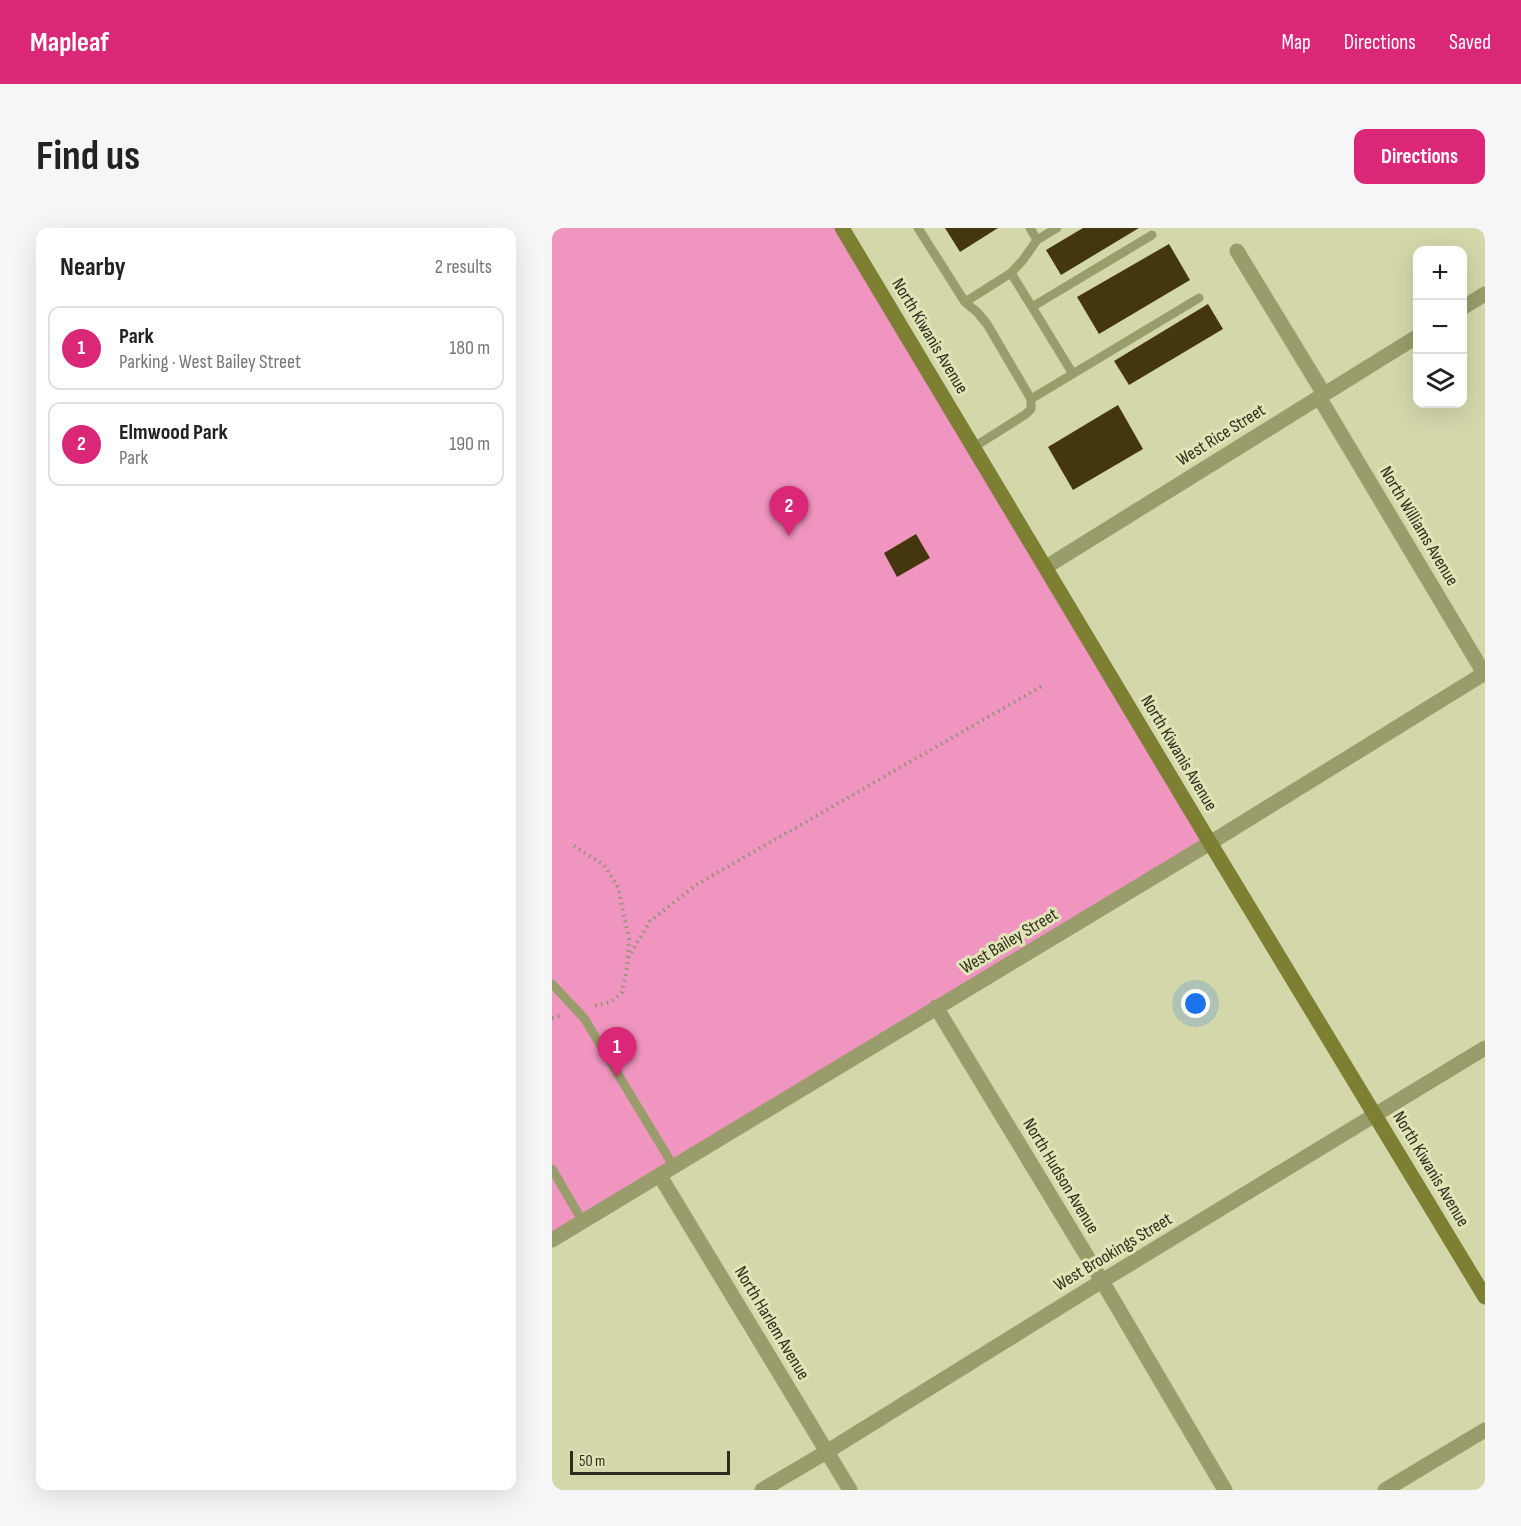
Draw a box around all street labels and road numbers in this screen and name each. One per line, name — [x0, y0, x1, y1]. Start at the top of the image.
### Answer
street label: North Kiwanis Avenue — [887, 275, 973, 397]
street label: West Rice Street — [1173, 399, 1270, 470]
street label: North Williams Avenue — [1375, 463, 1463, 589]
street label: North Kiwanis Avenue — [1136, 692, 1222, 814]
street label: West Bailey Street — [956, 903, 1062, 978]
street label: North Kiwanis Avenue — [1388, 1108, 1474, 1230]
street label: North Hudson Avenue — [1018, 1115, 1104, 1237]
street label: West Brookings Street — [1050, 1208, 1176, 1295]
street label: North Harlem Avenue — [730, 1263, 814, 1383]

